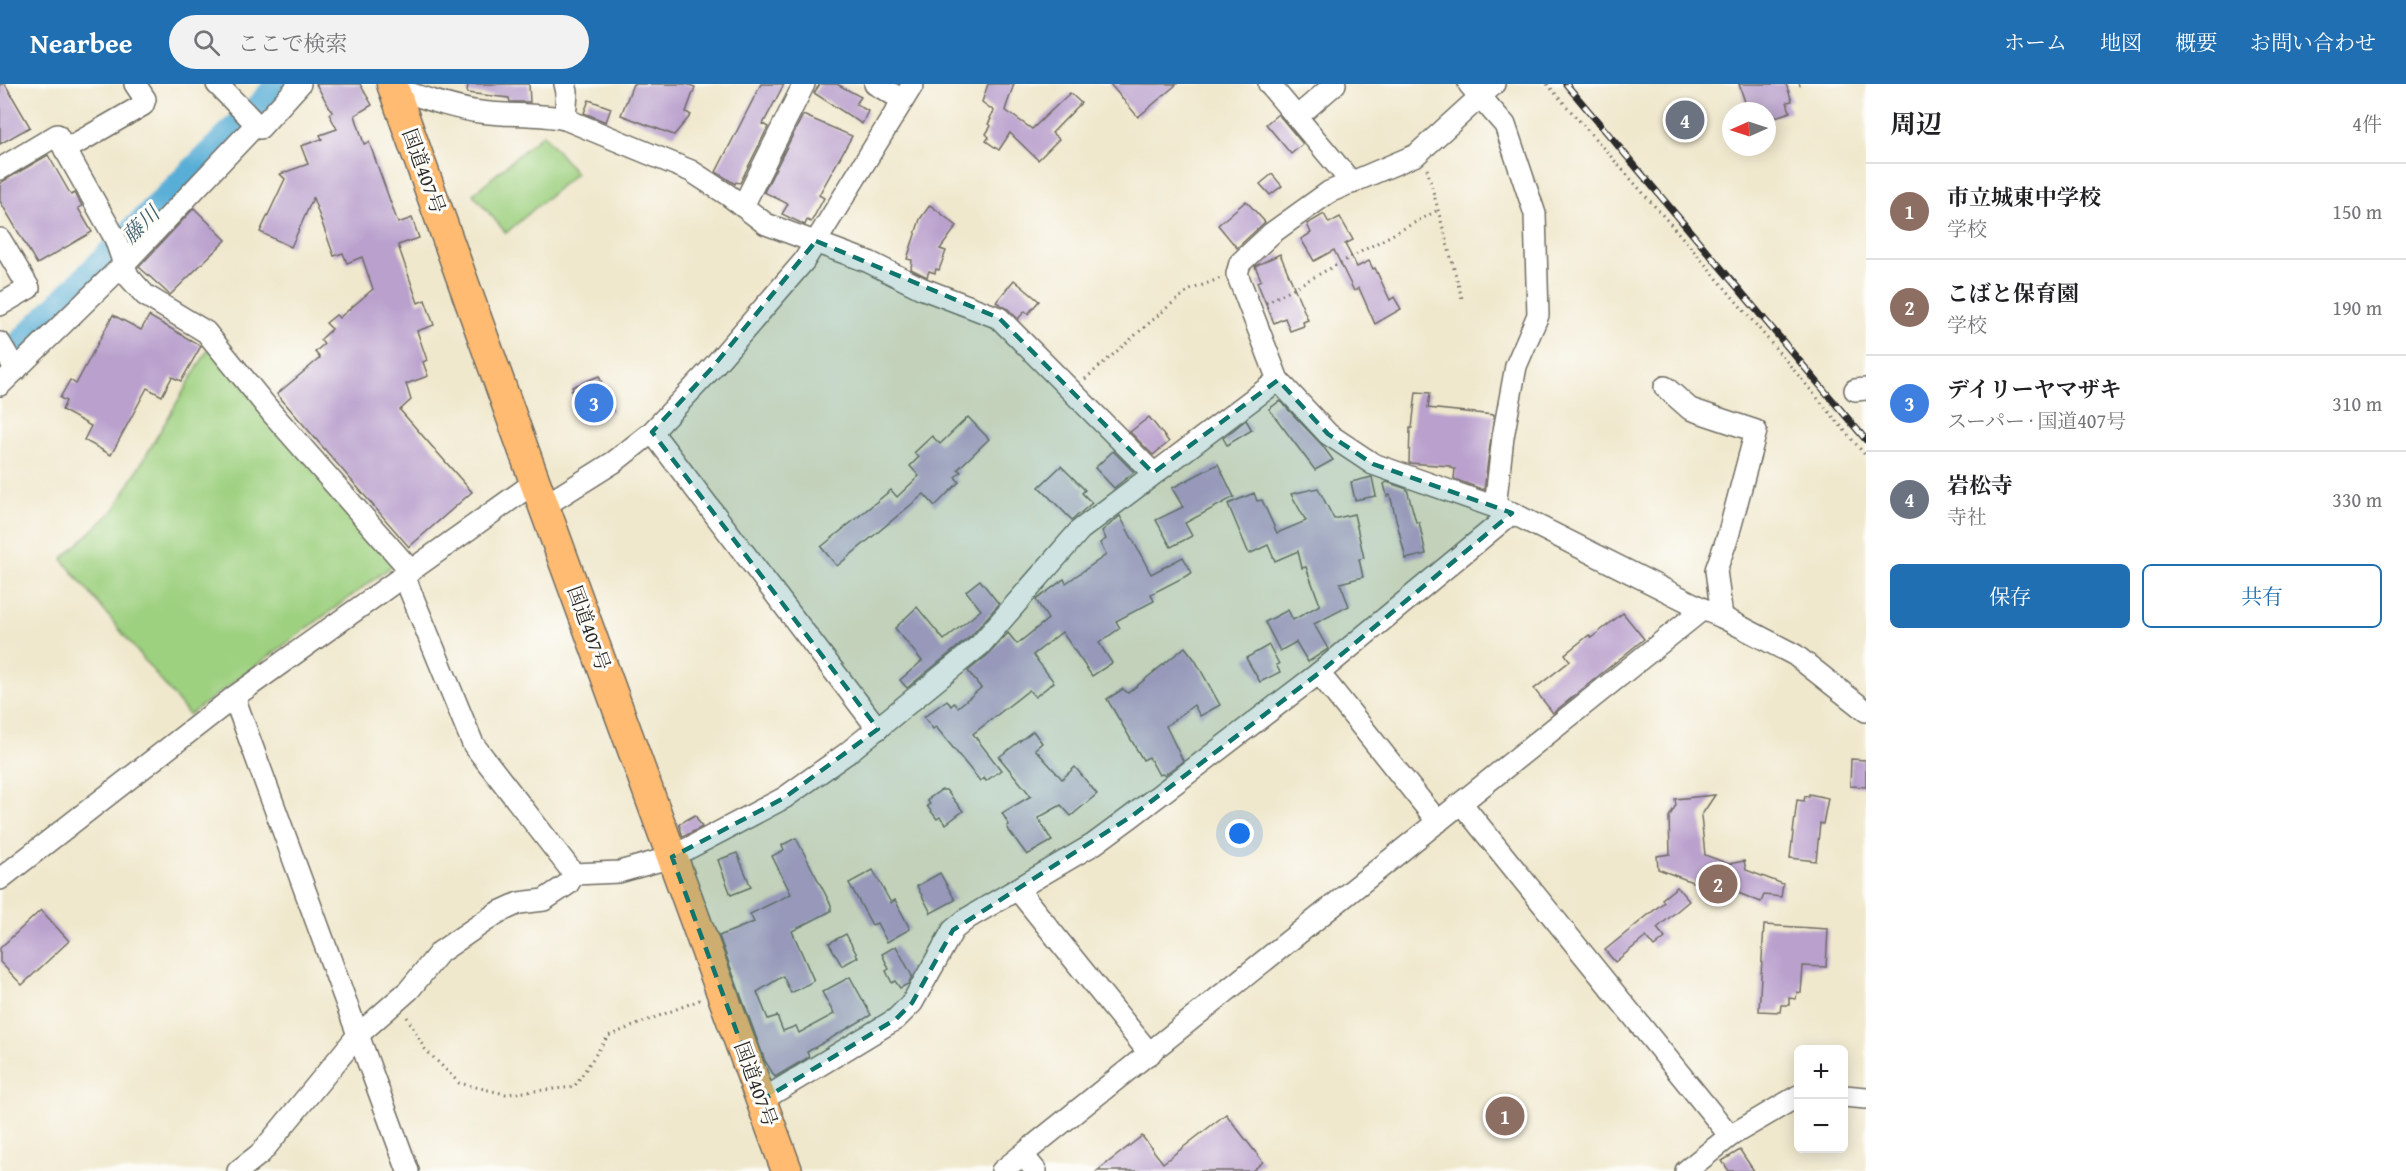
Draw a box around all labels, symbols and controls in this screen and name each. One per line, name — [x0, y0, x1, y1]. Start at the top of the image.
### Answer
search box — [169, 15, 589, 69]
text: Nearbee — [30, 22, 133, 63]
icon: search — [190, 26, 223, 59]
text: ここで検索 — [238, 27, 348, 59]
text: ホーム — [2004, 27, 2067, 58]
text: 地図 — [2100, 27, 2142, 58]
text: 概要 — [2175, 27, 2217, 58]
text: お問い合わせ — [2250, 27, 2376, 58]
pin: 4 — [1666, 98, 1704, 142]
north arrow — [1722, 102, 1776, 156]
text: 周辺 — [1890, 104, 1942, 143]
text: 4件 — [2352, 109, 2382, 138]
street label: 国道407号 — [396, 124, 453, 218]
text: 市立城東中学校 — [1947, 181, 2101, 213]
water label: 藤川 — [115, 197, 168, 250]
text: 1 — [1904, 197, 1915, 226]
text: 150 m — [2332, 197, 2382, 226]
text: 学校 — [1947, 214, 1987, 243]
text: こばと保育園 — [1947, 277, 2079, 309]
text: 2 — [1904, 293, 1915, 322]
text: 190 m — [2332, 293, 2382, 322]
text: 学校 — [1947, 310, 1987, 339]
text: デイリーヤマザキ — [1947, 373, 2121, 405]
pin: 3 — [574, 380, 614, 426]
text: 3 — [1904, 389, 1915, 418]
text: 310 m — [2332, 389, 2382, 418]
text: スーパー · 国道407号 — [1947, 406, 2126, 435]
text: 岩松寺 — [1947, 469, 2013, 501]
text: 4 — [1904, 485, 1915, 514]
text: 330 m — [2332, 485, 2382, 514]
text: 寺社 — [1947, 502, 1987, 531]
button: 保存 — [1890, 564, 2130, 628]
button: 共有 — [2142, 564, 2382, 628]
street label: 国道407号 — [561, 581, 618, 675]
your location — [1225, 819, 1254, 848]
pin: 2 — [1698, 862, 1738, 906]
street label: 国道407号 — [728, 1037, 785, 1131]
map controls — [1794, 1045, 1848, 1153]
button: + — [1794, 1045, 1848, 1099]
pin: 1 — [1486, 1094, 1524, 1138]
button: − — [1794, 1099, 1848, 1153]

